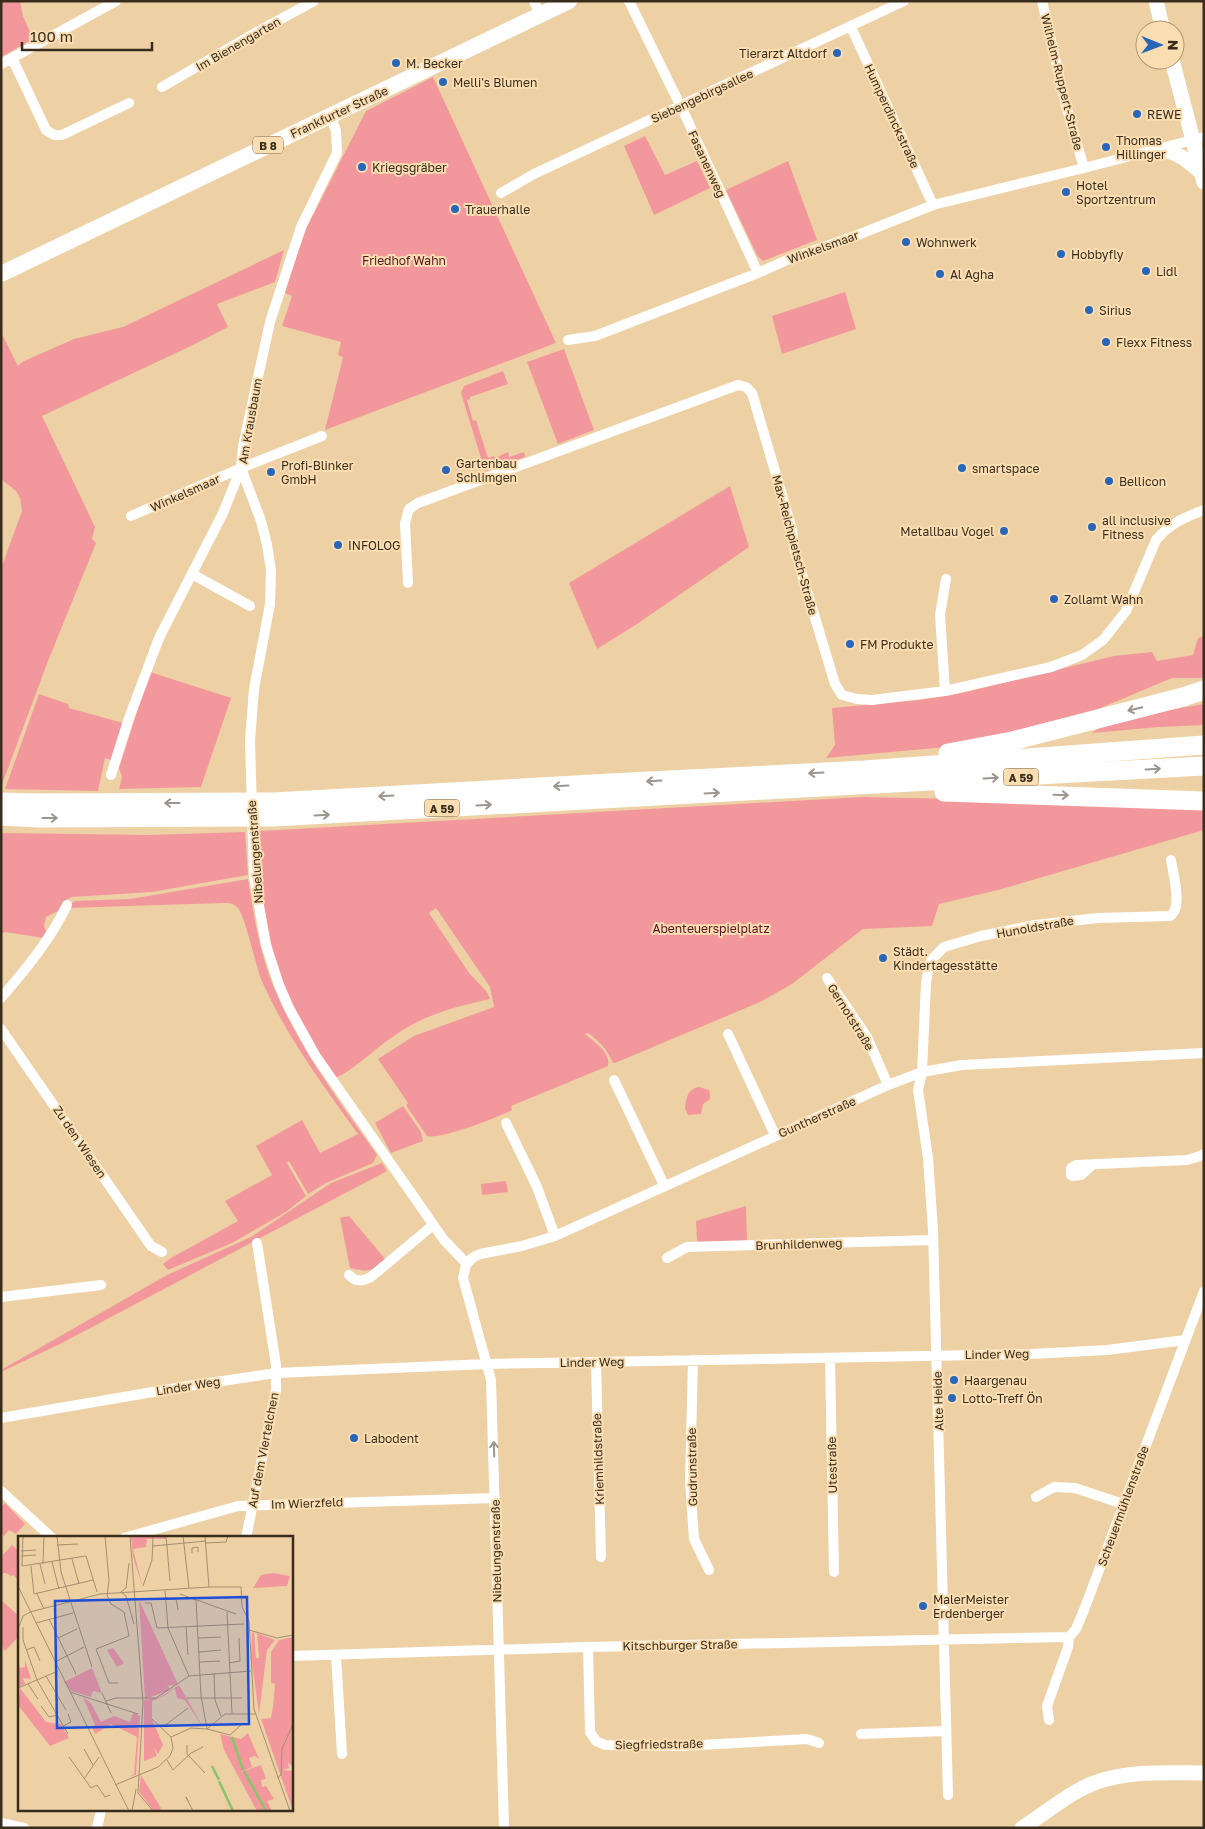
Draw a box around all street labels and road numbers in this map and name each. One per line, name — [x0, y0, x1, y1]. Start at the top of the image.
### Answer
street label: Wilhelm-Ruppert-Straße — [1038, 12, 1086, 152]
street label: Im Bienengarten — [193, 14, 283, 74]
street label: Humperdinckstraße — [861, 61, 923, 171]
street label: Siebengebirgsallee — [648, 66, 756, 126]
street label: Frankfurter Straße — [288, 83, 390, 141]
street label: Fasanenweg — [685, 128, 729, 200]
road number: B 8 — [253, 136, 283, 154]
street label: Winkelsmaar — [785, 227, 861, 267]
street label: Am Krausbaum — [235, 377, 265, 465]
street label: Winkelsmaar — [148, 471, 222, 515]
street label: Max-Reichpietsch-Straße — [769, 473, 821, 617]
road number: A 59 — [1004, 769, 1038, 786]
street label: Nibelungenstraße — [244, 800, 266, 904]
road number: A 59 — [424, 800, 460, 816]
street label: Hunoldstraße — [995, 913, 1075, 941]
street label: Gernotstraße — [825, 981, 877, 1053]
street label: Guntherstraße — [776, 1093, 858, 1141]
street label: Zu den Wiesen — [50, 1103, 110, 1181]
street label: Brunhildenweg — [755, 1235, 843, 1253]
street label: Linder Weg — [964, 1346, 1030, 1362]
street label: Linder Weg — [559, 1354, 625, 1370]
street label: Alte Heide — [929, 1371, 947, 1431]
street label: Linder Weg — [155, 1374, 221, 1398]
street label: Auf dem Viertelchen — [244, 1391, 282, 1509]
street label: Kriemhildstraße — [589, 1413, 607, 1505]
street label: Gudrunstraße — [684, 1427, 700, 1507]
street label: Utestraße — [824, 1436, 840, 1494]
street label: Scheuermühlenstraße — [1094, 1444, 1152, 1568]
street label: Im Wierzfeld — [271, 1494, 343, 1512]
street label: Nibelungenstraße — [488, 1499, 504, 1603]
street label: Kitschburger Straße — [622, 1636, 738, 1654]
street label: Siegfriedstraße — [615, 1736, 703, 1752]

